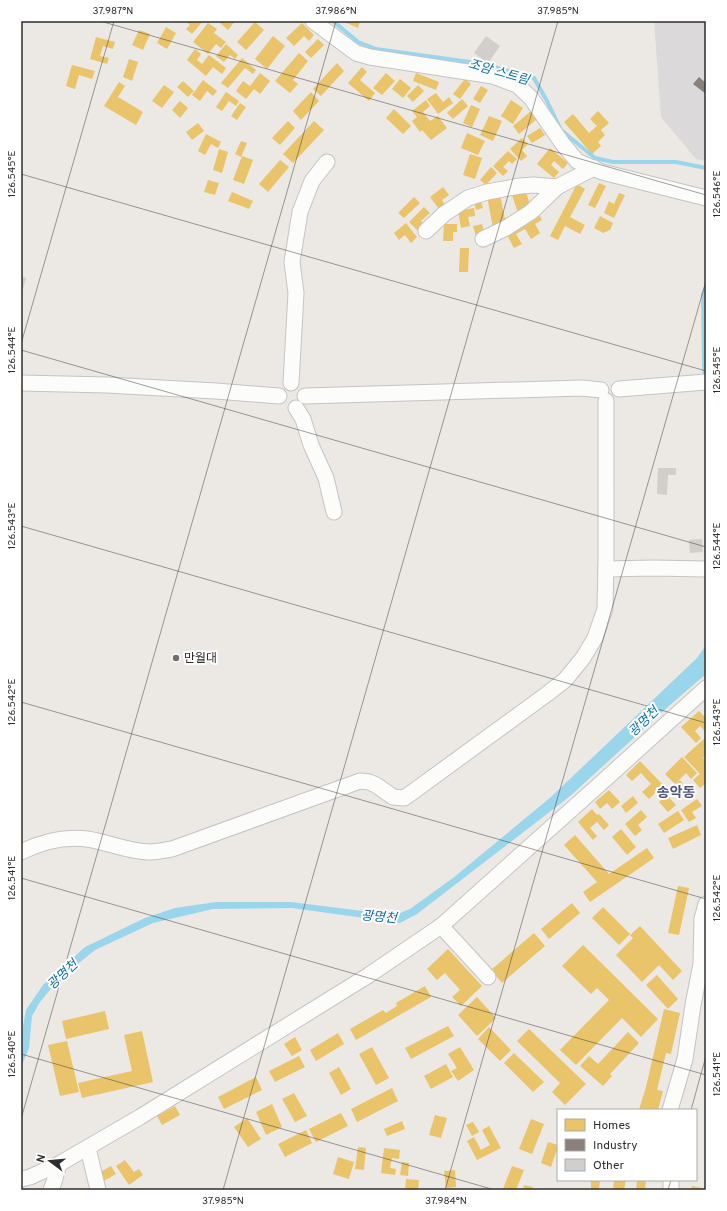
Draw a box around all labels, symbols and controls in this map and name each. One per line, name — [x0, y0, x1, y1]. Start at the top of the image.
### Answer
text: 37.987°N — [93, 5, 133, 18]
text: 37.986°N — [315, 5, 357, 18]
text: 37.985°N — [537, 5, 579, 18]
water label: 조암 스트림 — [466, 57, 532, 90]
text: 126.545°E — [6, 151, 19, 197]
text: 126.546°E — [711, 171, 724, 217]
text: 126.544°E — [6, 327, 19, 373]
text: 126.545°E — [711, 347, 724, 393]
text: 126.543°E — [6, 503, 19, 549]
text: 126.544°E — [711, 523, 724, 569]
place label: 만월대 — [184, 651, 217, 667]
marker: 만월대 — [171, 653, 181, 663]
text: 126.542°E — [6, 679, 19, 725]
text: 126.543°E — [711, 699, 724, 745]
water label: 광명천 — [626, 704, 664, 741]
district label: 송악동 — [657, 785, 695, 802]
text: 126.541°E — [6, 856, 19, 900]
text: 126.542°E — [711, 875, 724, 921]
water label: 광명천 — [360, 908, 398, 928]
water label: 광명천 — [45, 957, 83, 994]
text: 126.540°E — [6, 1030, 19, 1078]
text: 126.541°E — [711, 1052, 724, 1096]
legend — [557, 1109, 697, 1181]
text: Homes — [593, 1118, 630, 1134]
text: Industry — [593, 1138, 638, 1154]
north arrow — [30, 1141, 70, 1181]
text: N — [34, 1153, 49, 1164]
text: Other — [593, 1158, 625, 1174]
text: 37.985°N — [202, 1195, 244, 1208]
text: 37.984°N — [425, 1195, 467, 1208]

